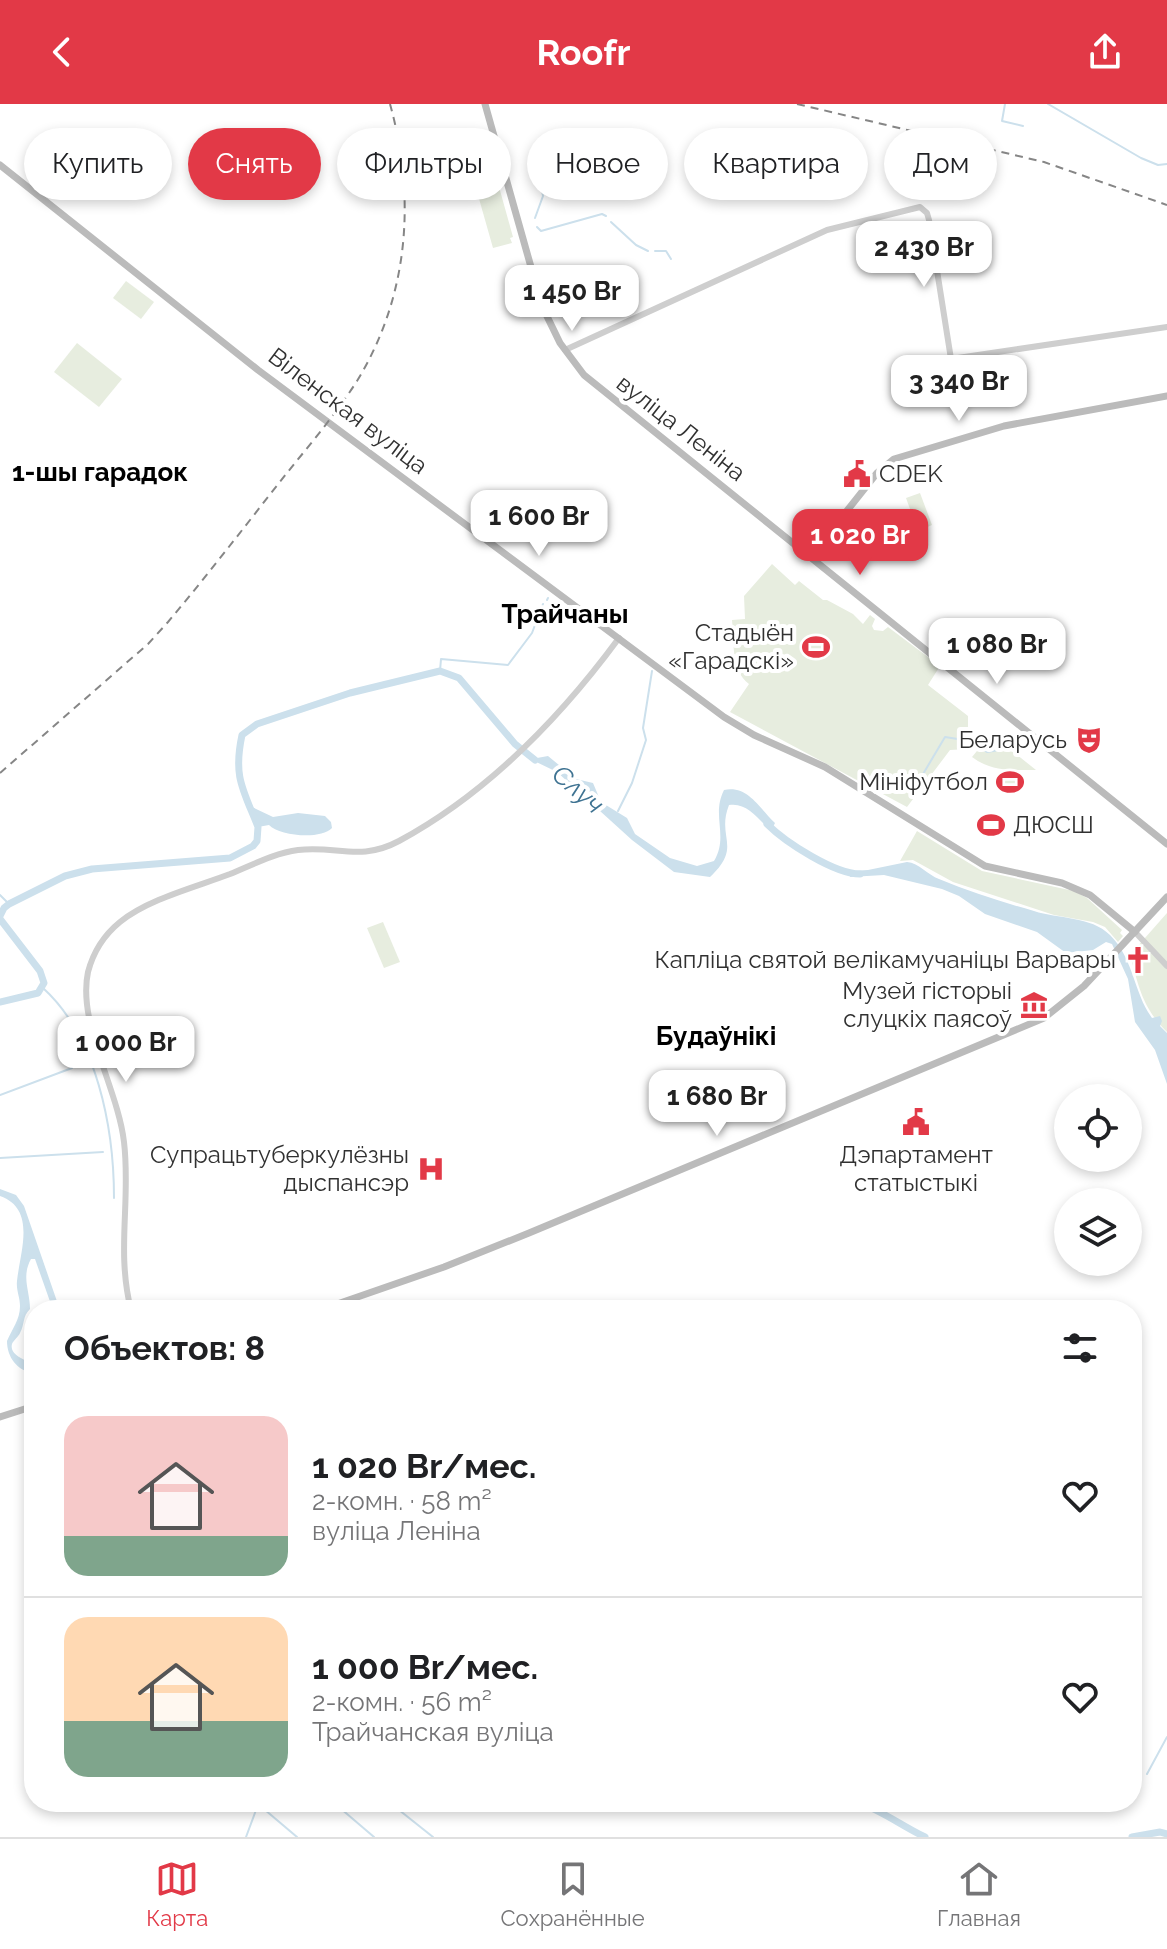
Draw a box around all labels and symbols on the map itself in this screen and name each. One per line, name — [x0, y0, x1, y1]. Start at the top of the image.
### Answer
pin: 2 430 Br — [841, 221, 1007, 289]
pin: 1 450 Br — [489, 265, 655, 333]
street label: Віленская вуліца — [263, 341, 434, 480]
pin: 3 340 Br — [876, 355, 1042, 423]
street label: вуліца Леніна — [611, 368, 752, 487]
district label: 1-шы гарадок — [12, 457, 188, 487]
public building icon: CDEK — [842, 459, 872, 489]
place label: CDEK — [879, 459, 943, 488]
pin: 1 600 Br — [456, 490, 622, 558]
pin: 1 020 Br — [777, 509, 943, 577]
district label: Трайчаны — [502, 599, 628, 629]
place label: Стадыён «Гарадскі» — [668, 618, 794, 675]
pin: 1 080 Br — [914, 618, 1080, 686]
sports icon: Стадыён «Гарадскі» — [801, 632, 831, 662]
place label: Беларусь — [959, 725, 1067, 754]
theatre icon: Беларусь — [1074, 725, 1104, 755]
water label: Случ — [546, 759, 610, 819]
place label: Мініфутбол — [859, 767, 988, 796]
sports icon: Мініфутбол — [995, 767, 1025, 797]
sports icon: ДЮСШ — [976, 810, 1006, 840]
place label: ДЮСШ — [1013, 810, 1094, 839]
place label: Капліца святой велікамучаніцы Варвары — [655, 945, 1116, 974]
church icon: Капліца святой велікамучаніцы Варвары — [1123, 945, 1153, 975]
place label: Музей гісторыі слуцкіх паясоў — [842, 976, 1012, 1033]
museum icon: Музей гісторыі слуцкіх паясоў — [1019, 990, 1049, 1020]
pin: 1 000 Br — [43, 1016, 209, 1084]
district label: Будаўнікі — [656, 1021, 776, 1051]
pin: 1 680 Br — [634, 1070, 800, 1138]
public building icon: Дэпартамент статыстыкі — [901, 1107, 931, 1137]
place label: Супрацьтуберкулёзны дыспансэр — [150, 1140, 409, 1197]
place label: Дэпартамент статыстыкі — [839, 1140, 993, 1197]
hospital icon: Супрацьтуберкулёзны дыспансэр — [416, 1154, 446, 1184]

